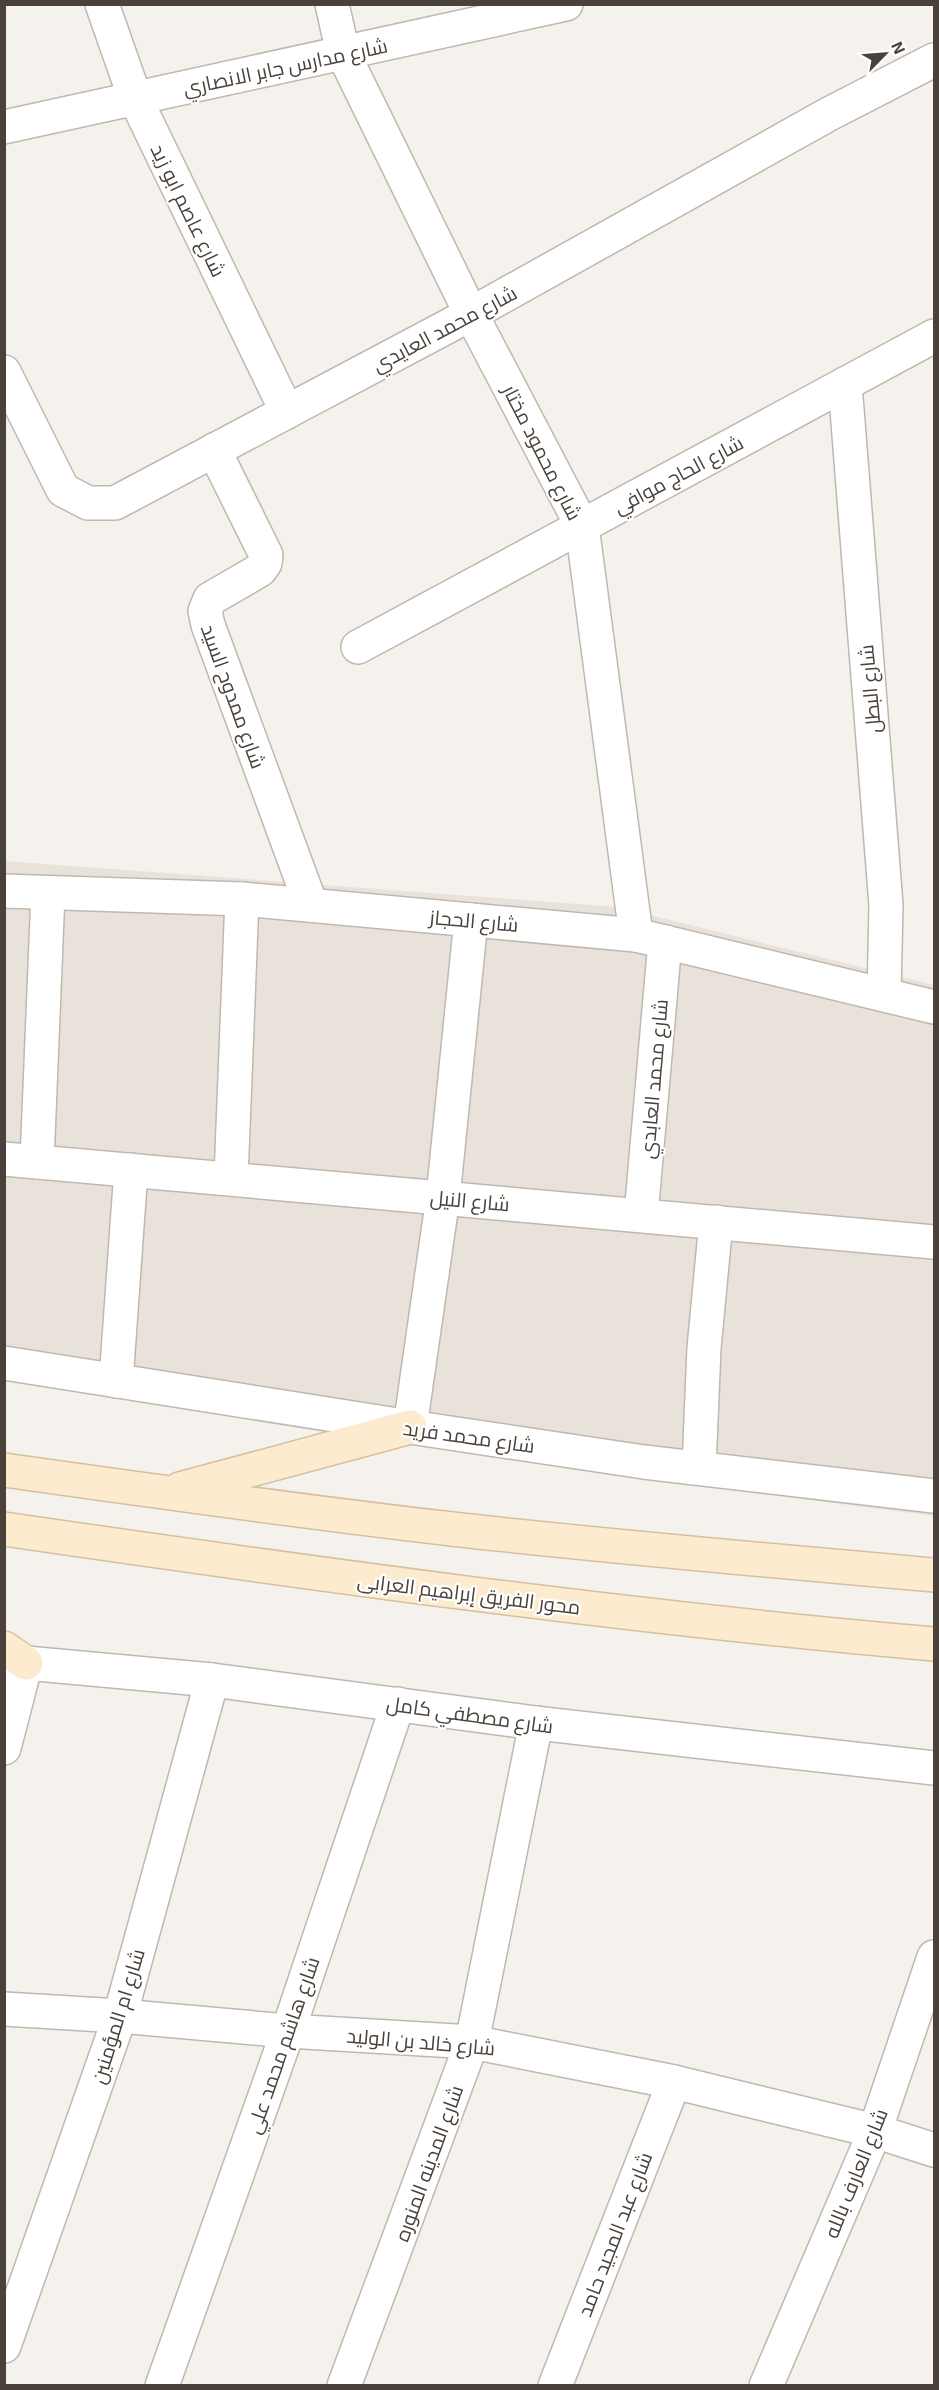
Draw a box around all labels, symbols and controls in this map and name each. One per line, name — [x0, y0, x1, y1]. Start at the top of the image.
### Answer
north arrow — [855, 24, 915, 84]
street label: شارع مدارس جابر الانصاري — [180, 33, 391, 104]
text: N — [888, 38, 910, 57]
street label: شارع عاصم ابو زيد — [144, 140, 231, 282]
street label: شارع محمد العايدي — [368, 280, 523, 381]
street label: شارع محمود مختار — [495, 379, 588, 525]
street label: شارع الحاج موافي — [609, 430, 749, 523]
street label: شارع ممدوح السيد — [194, 621, 271, 772]
street label: شارع البطل — [853, 643, 888, 734]
street label: شارع الحجاز — [427, 904, 520, 939]
street label: شارع محمد العابدي — [634, 998, 677, 1160]
street label: شارع النيل — [429, 1185, 511, 1218]
street label: شارع محمد فريد — [401, 1415, 536, 1460]
street label: محور الفريق إبراهيم العرابى — [356, 1567, 582, 1622]
street label: شارع مصطفي كامل — [384, 1690, 555, 1743]
street label: شارع ام المؤمنين — [85, 1946, 152, 2087]
street label: شارع هاشم محمد علي — [240, 1953, 328, 2138]
street label: شارع خالد بن الوليد — [345, 2023, 496, 2062]
street label: شارع المدينه المنوره — [389, 2082, 470, 2245]
street label: شارع العارف بالله — [818, 2105, 895, 2242]
street label: شارع عبد المجيد حامد — [572, 2148, 659, 2321]

